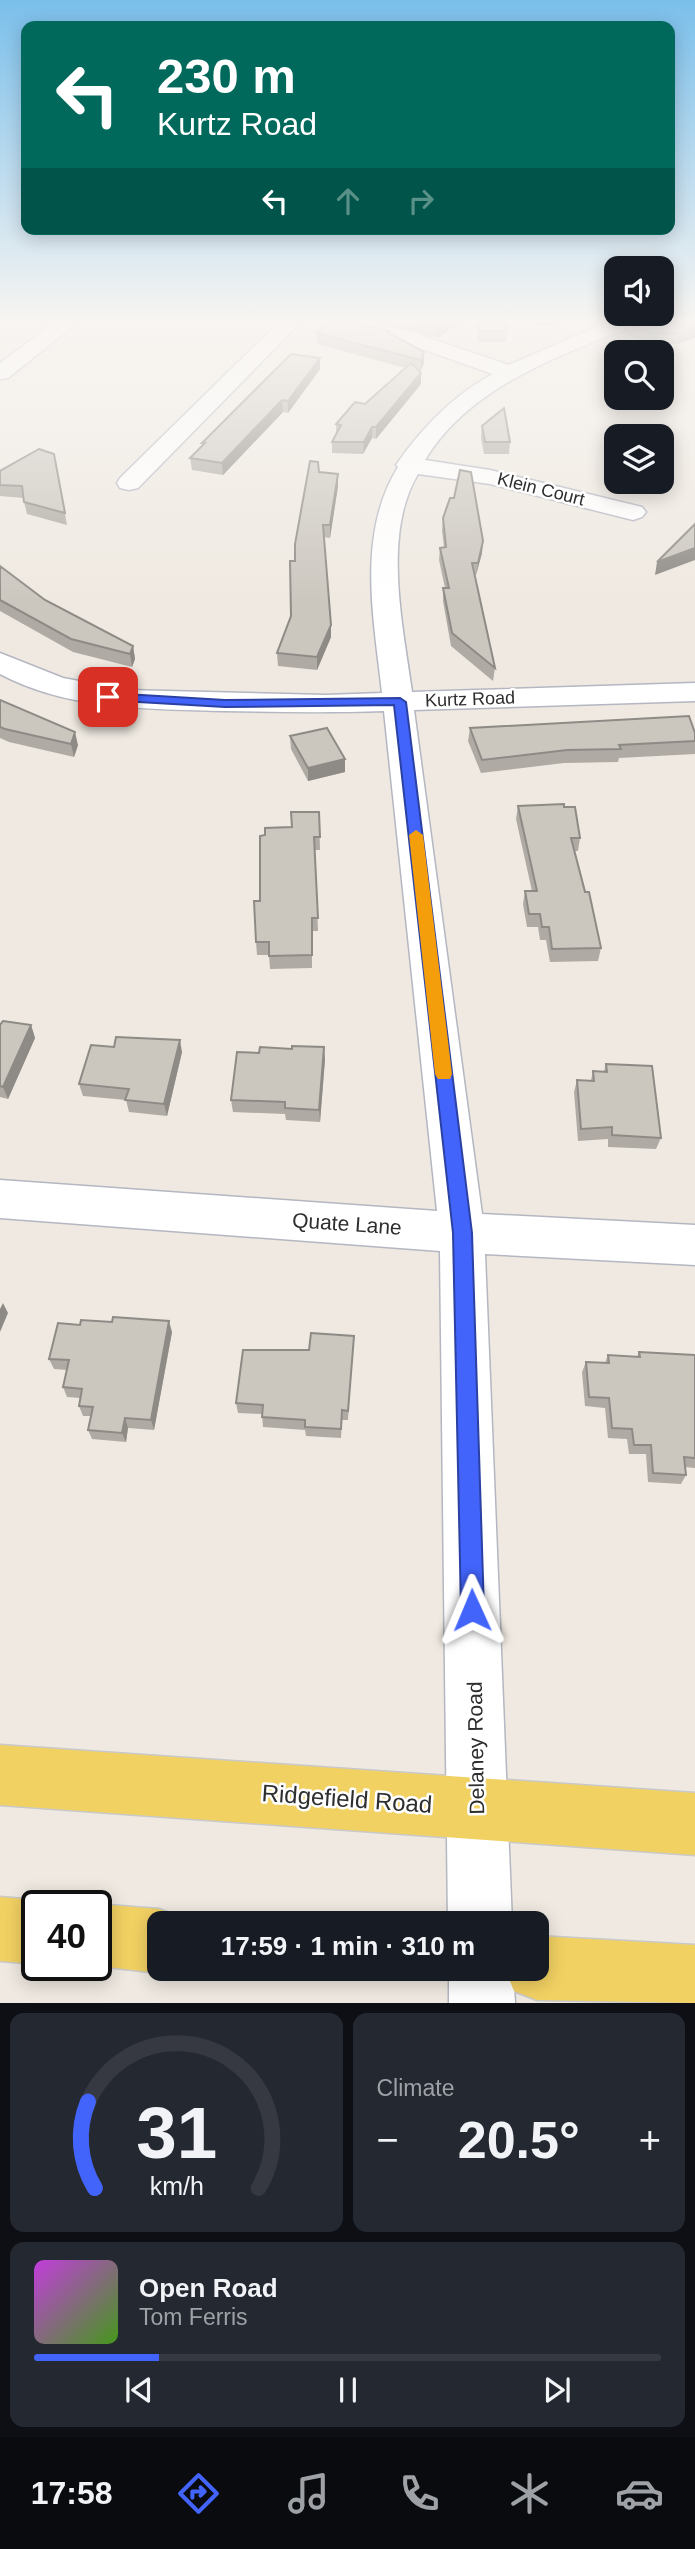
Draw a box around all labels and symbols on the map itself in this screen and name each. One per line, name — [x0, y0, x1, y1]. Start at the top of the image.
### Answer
street label: Klein Court — [495, 469, 587, 509]
pin — [78, 667, 138, 727]
street label: Kurtz Road — [425, 687, 515, 711]
street label: Quate Lane — [291, 1208, 403, 1239]
position arrow — [435, 1573, 509, 1647]
street label: Delaney Road — [463, 1681, 488, 1815]
street label: Ridgefield Road — [261, 1779, 433, 1818]
speed limit sign: 40 — [21, 1890, 112, 1981]

